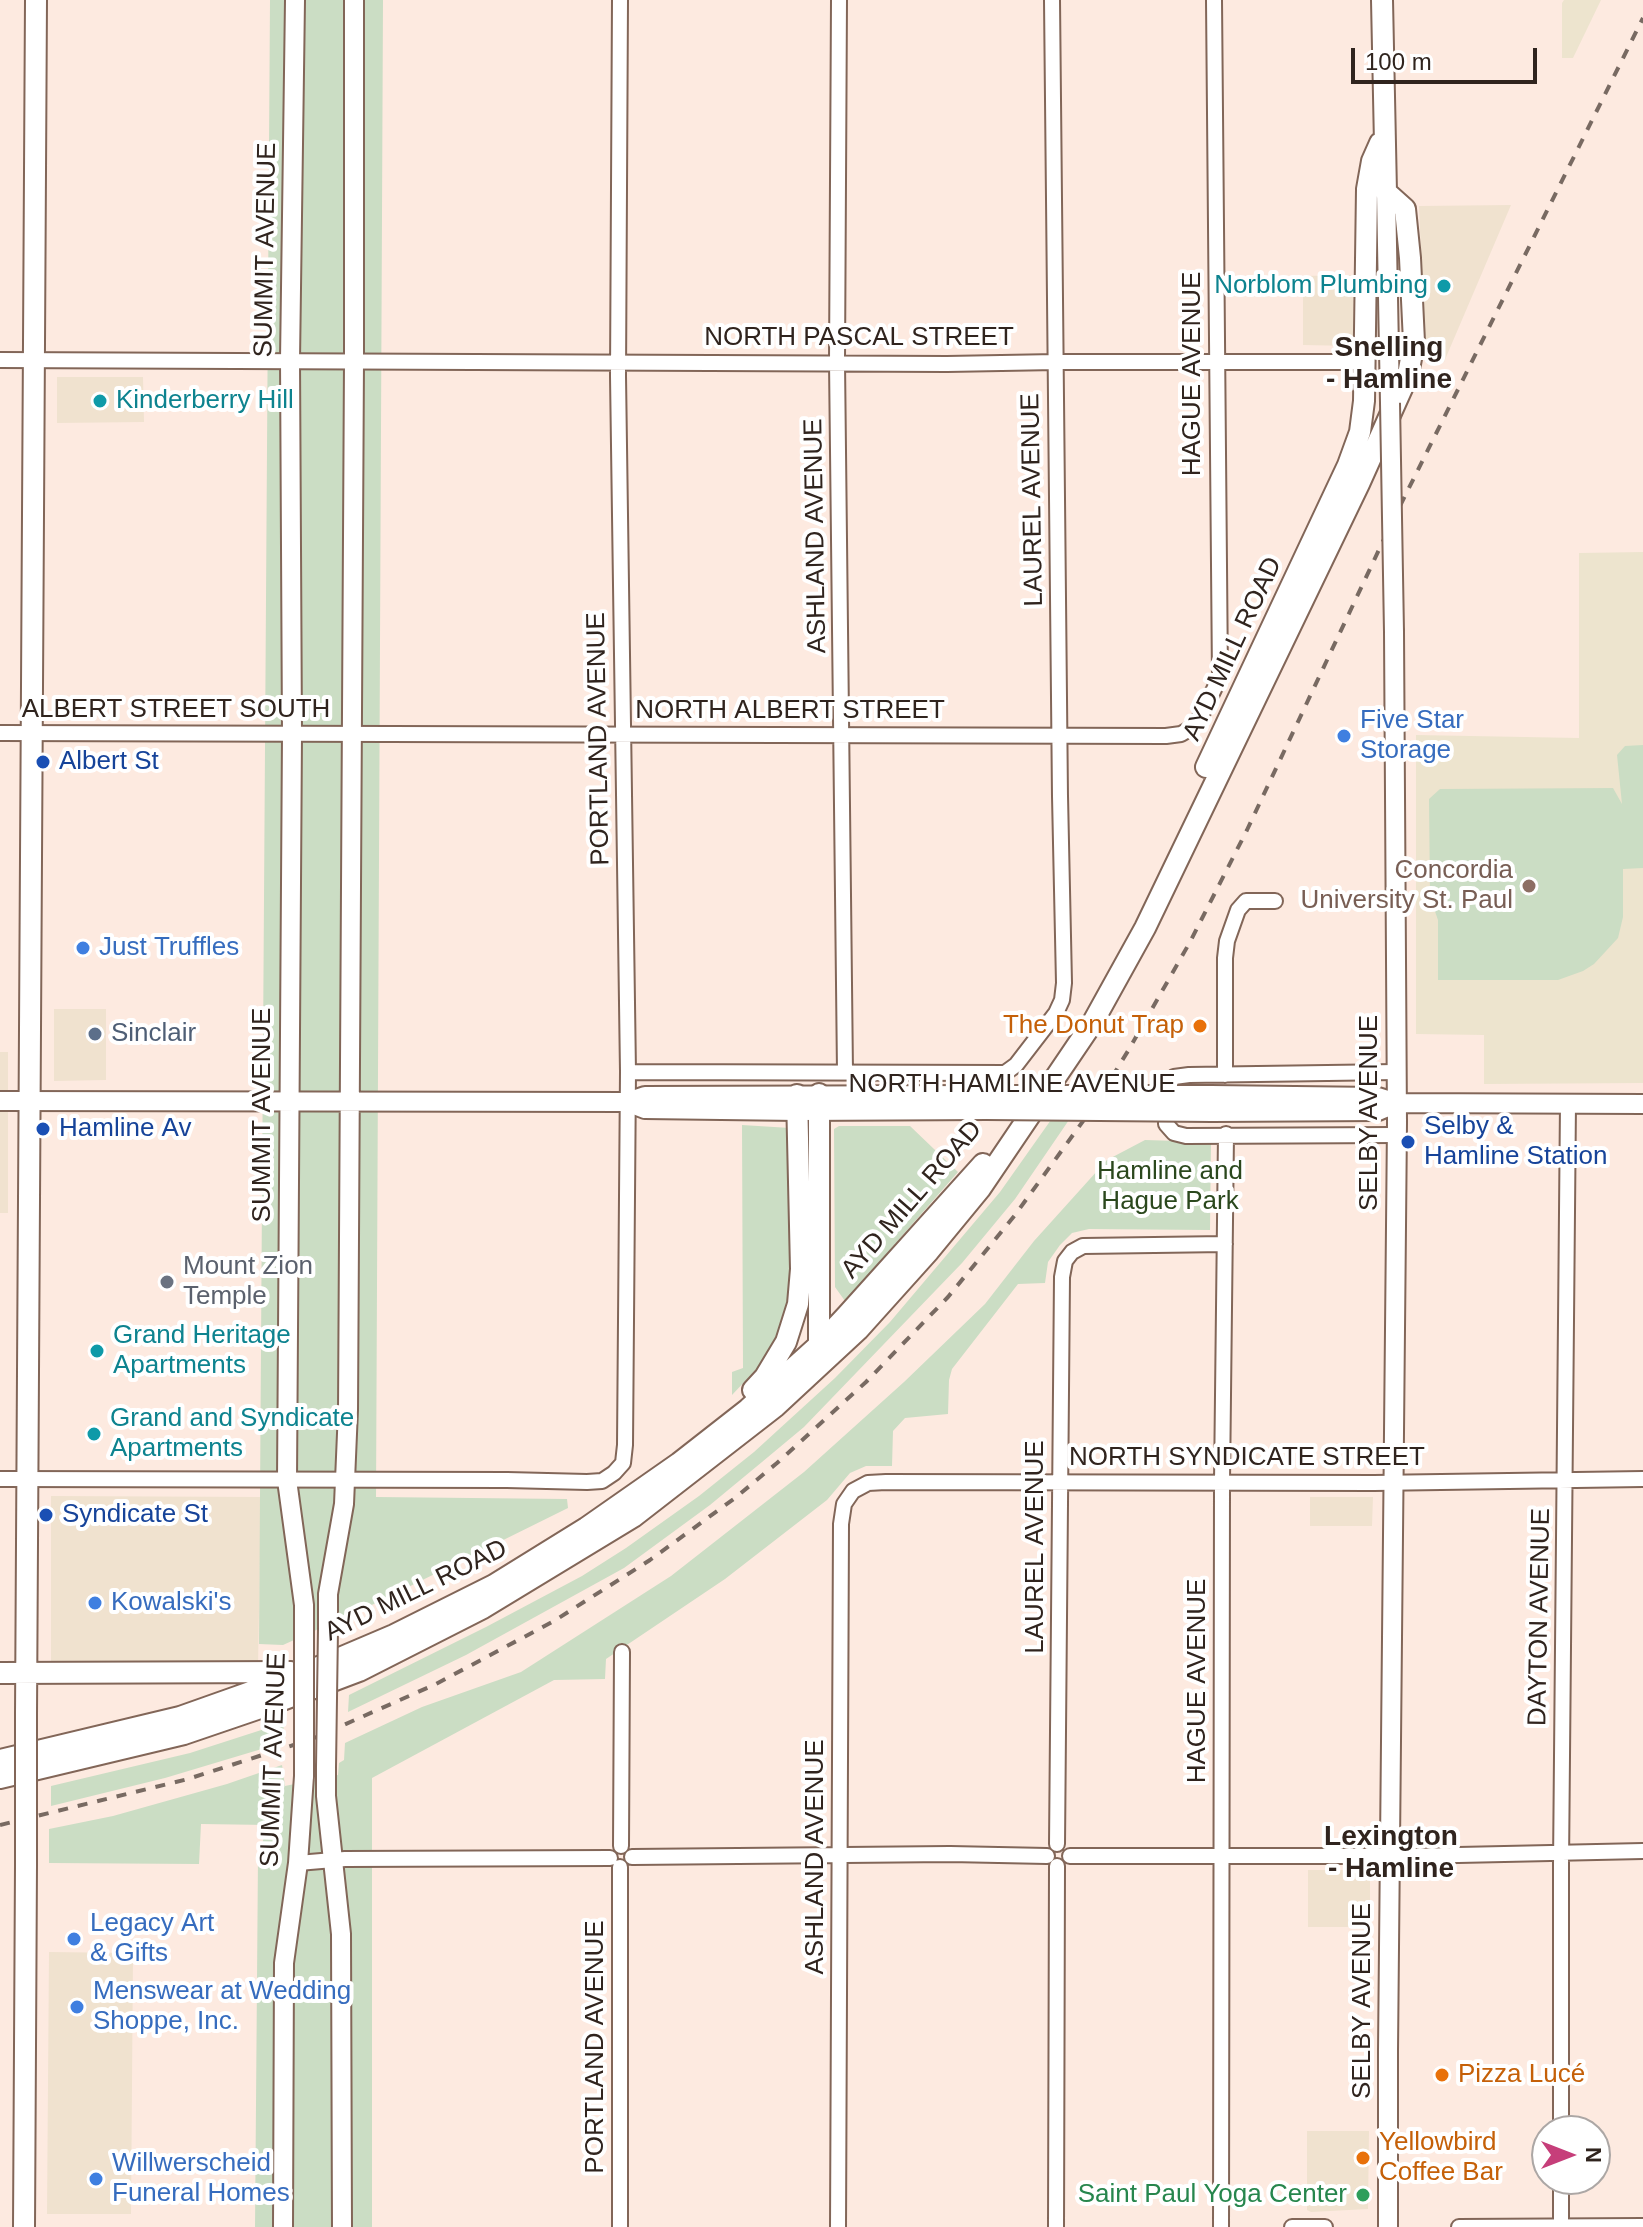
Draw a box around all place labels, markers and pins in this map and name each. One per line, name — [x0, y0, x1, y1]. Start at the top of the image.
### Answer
place label: Norblom Plumbing — [1214, 270, 1428, 302]
marker: Norblom Plumbing — [1435, 277, 1453, 295]
place label: Kinderberry Hill — [116, 385, 294, 417]
marker: Kinderberry Hill — [91, 392, 109, 410]
place label: Five Star Storage — [1360, 705, 1464, 766]
marker: Five Star Storage — [1335, 727, 1353, 745]
place label: Albert St — [59, 746, 159, 778]
marker: Albert St — [34, 753, 52, 771]
place label: Concordia University St. Paul — [1301, 855, 1513, 916]
marker: Concordia University St. Paul — [1520, 877, 1538, 895]
place label: Just Truffles — [99, 932, 239, 964]
marker: Just Truffles — [74, 939, 92, 957]
place label: The Donut Trap — [1003, 1010, 1184, 1042]
marker: The Donut Trap — [1191, 1017, 1209, 1035]
place label: Sinclair — [111, 1018, 196, 1050]
marker: Sinclair — [86, 1025, 104, 1043]
place label: Selby & Hamline Station — [1424, 1111, 1608, 1172]
place label: Hamline Av — [59, 1113, 191, 1145]
marker: Hamline Av — [34, 1120, 52, 1138]
marker: Selby & Hamline Station — [1399, 1133, 1417, 1151]
place label: Mount Zion Temple — [183, 1251, 313, 1312]
marker: Mount Zion Temple — [158, 1273, 176, 1291]
place label: Grand Heritage Apartments — [113, 1320, 291, 1382]
marker: Grand Heritage Apartments — [88, 1342, 106, 1360]
place label: Grand and Syndicate Apartments — [110, 1403, 354, 1464]
marker: Grand and Syndicate Apartments — [85, 1425, 103, 1443]
place label: Syndicate St — [62, 1499, 208, 1531]
marker: Syndicate St — [37, 1506, 55, 1524]
place label: Kowalski's — [111, 1587, 232, 1619]
marker: Kowalski's — [86, 1594, 104, 1612]
place label: Legacy Art & Gifts — [90, 1908, 214, 1970]
marker: Legacy Art & Gifts — [65, 1930, 83, 1948]
place label: Menswear at Wedding Shoppe, Inc. — [93, 1976, 351, 2038]
marker: Menswear at Wedding Shoppe, Inc. — [68, 1998, 86, 2016]
place label: Pizza Lucé — [1458, 2059, 1585, 2091]
marker: Pizza Lucé — [1433, 2066, 1451, 2084]
place label: Yellowbird Coffee Bar — [1379, 2127, 1503, 2188]
place label: Willwerscheid Funeral Homes — [112, 2148, 290, 2210]
marker: Yellowbird Coffee Bar — [1354, 2149, 1372, 2167]
marker: Willwerscheid Funeral Homes — [87, 2170, 105, 2188]
place label: Saint Paul Yoga Center — [1078, 2179, 1347, 2211]
marker: Saint Paul Yoga Center — [1354, 2186, 1372, 2204]

